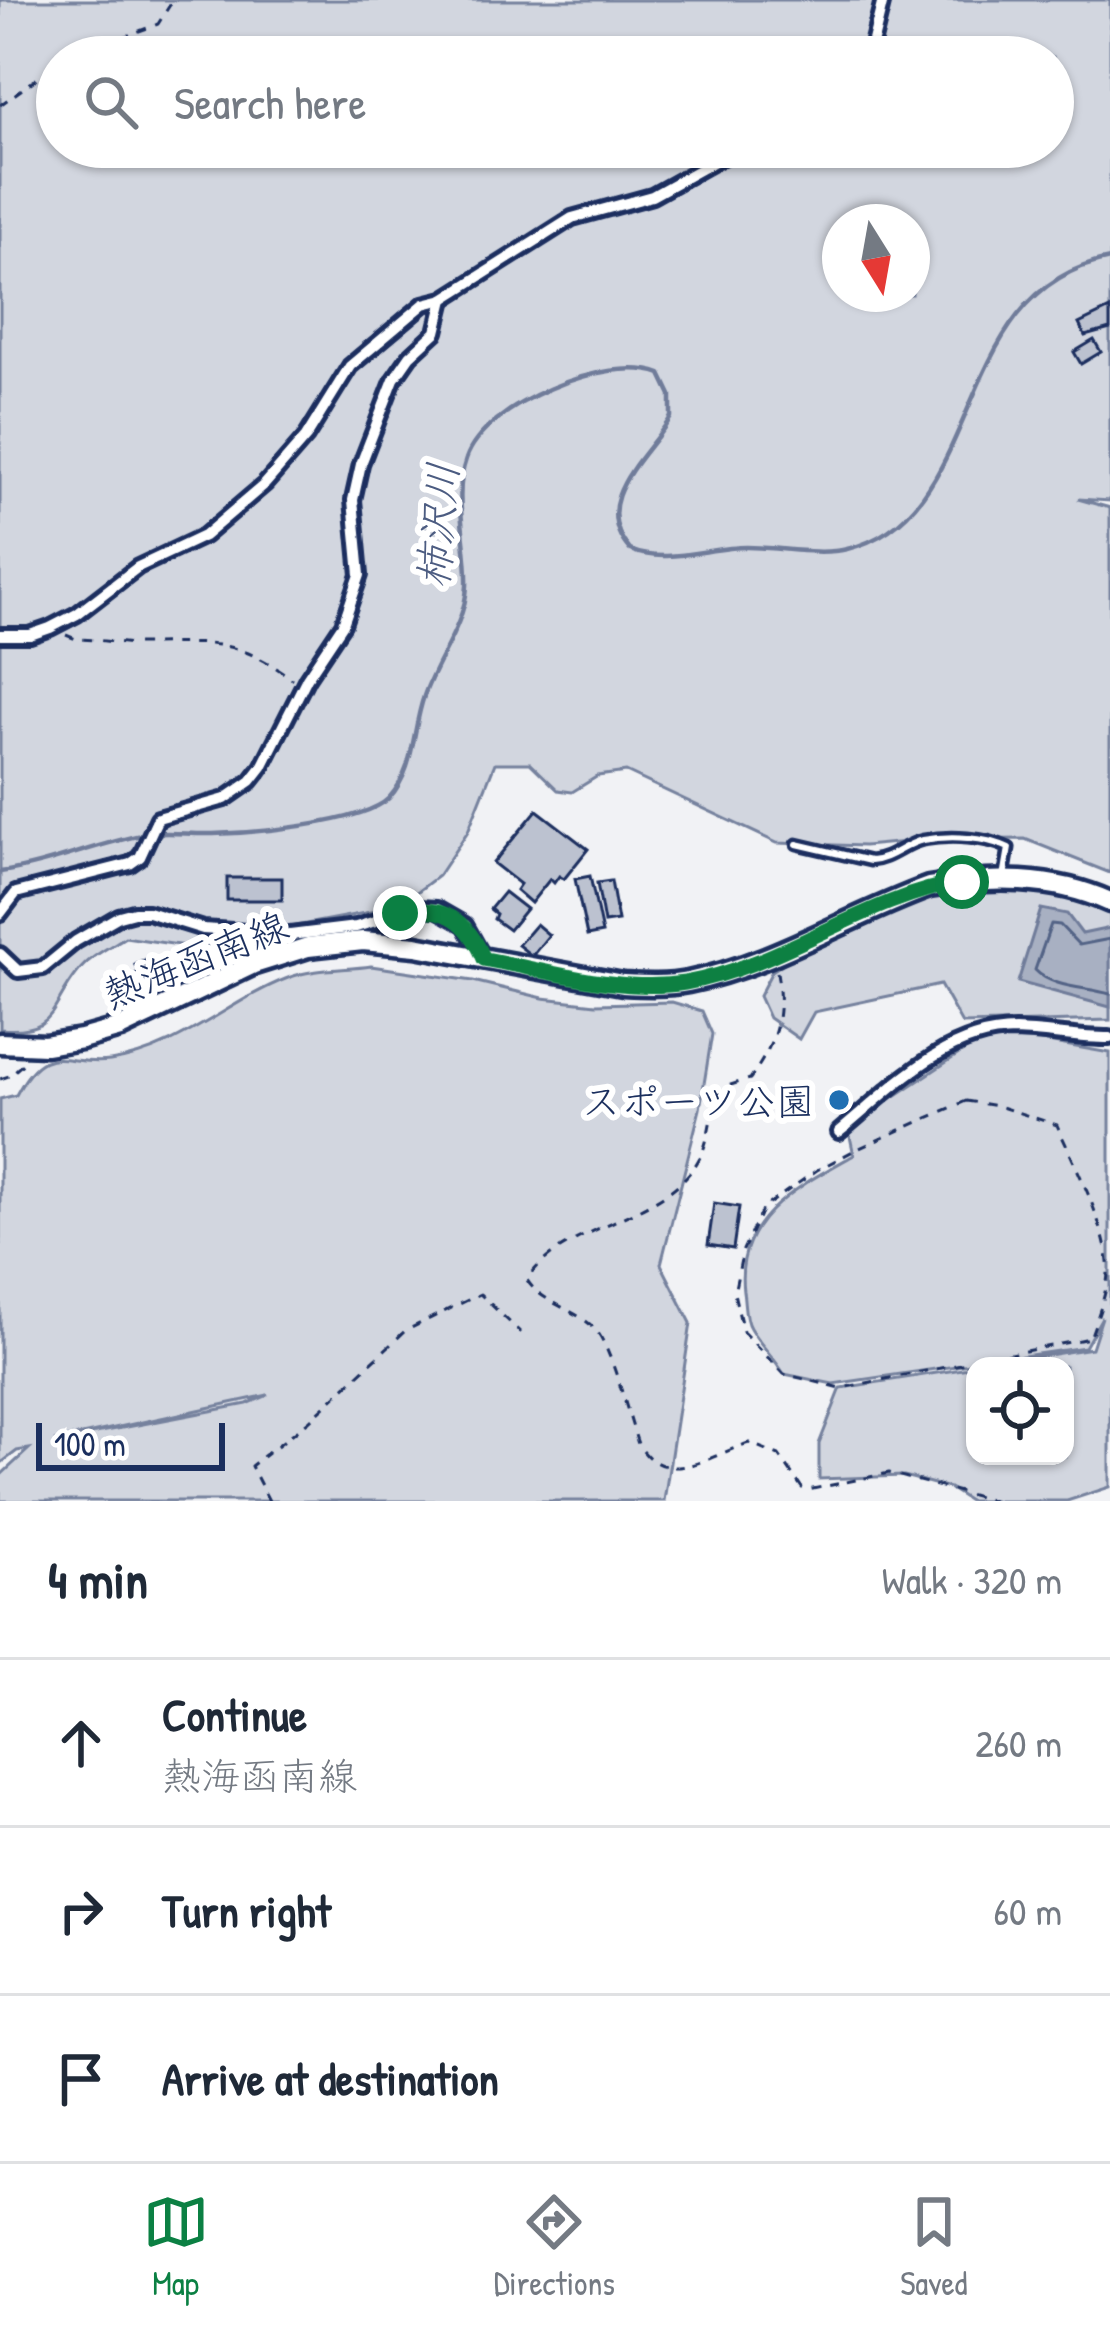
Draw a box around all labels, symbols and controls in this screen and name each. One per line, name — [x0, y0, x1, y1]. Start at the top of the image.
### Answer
search box — [36, 36, 1074, 168]
icon: search — [78, 69, 144, 135]
text: Search here — [174, 72, 366, 133]
north arrow — [822, 204, 930, 312]
water label: 柿沢川 — [403, 460, 471, 590]
route start — [935, 855, 989, 909]
route end — [373, 886, 427, 940]
street label: 熱海函南線 — [95, 898, 295, 1020]
place label: スポーツ公園 — [582, 1074, 815, 1127]
marker: スポーツ公園 — [826, 1087, 852, 1113]
map controls — [966, 1357, 1074, 1465]
button: locate — [966, 1357, 1074, 1465]
scale bar — [36, 1417, 225, 1470]
text: 100 m — [54, 1422, 126, 1466]
text: 4 min — [48, 1545, 148, 1614]
text: Walk · 320 m — [882, 1553, 1062, 1606]
text: Continue — [162, 1684, 307, 1745]
icon: ahead — [48, 1710, 114, 1776]
text: 260 m — [975, 1716, 1062, 1769]
text: 熱海函南線 — [162, 1749, 357, 1802]
icon: right — [48, 1878, 114, 1944]
text: Turn right — [162, 1880, 331, 1941]
text: 60 m — [993, 1884, 1062, 1937]
icon: arrive — [48, 2046, 114, 2112]
text: Arrive at destination — [162, 2048, 499, 2109]
tab: Map — [143, 2189, 209, 2305]
tab: Directions — [494, 2189, 615, 2305]
tab: Saved — [900, 2189, 967, 2305]

